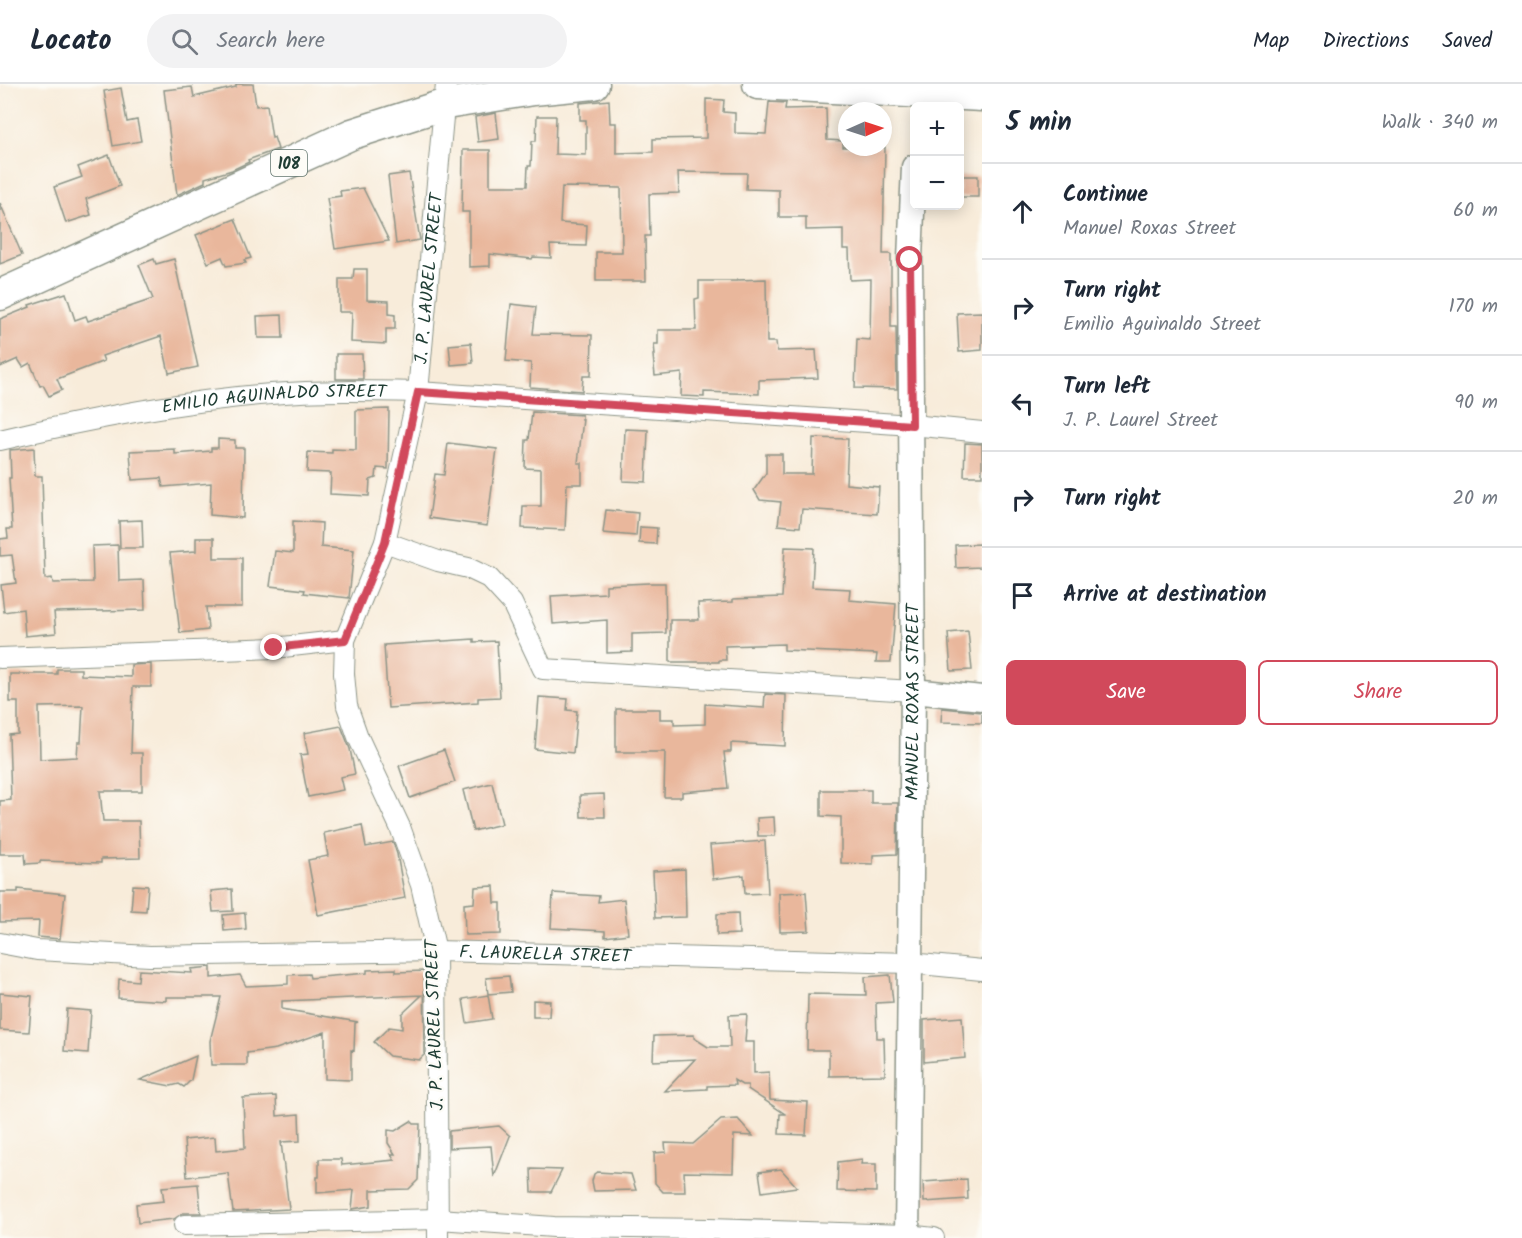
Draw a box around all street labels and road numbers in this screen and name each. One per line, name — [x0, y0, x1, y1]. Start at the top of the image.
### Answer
road number: 108 — [271, 150, 307, 176]
street label: J. P. LAUREL STREET — [408, 191, 452, 365]
street label: EMILIO AGUINALDO STREET — [160, 378, 388, 423]
street label: MANUEL ROXAS STREET — [899, 602, 929, 801]
street label: J. P. LAUREL STREET — [418, 938, 453, 1111]
street label: F. LAURELLA STREET — [459, 939, 633, 972]

